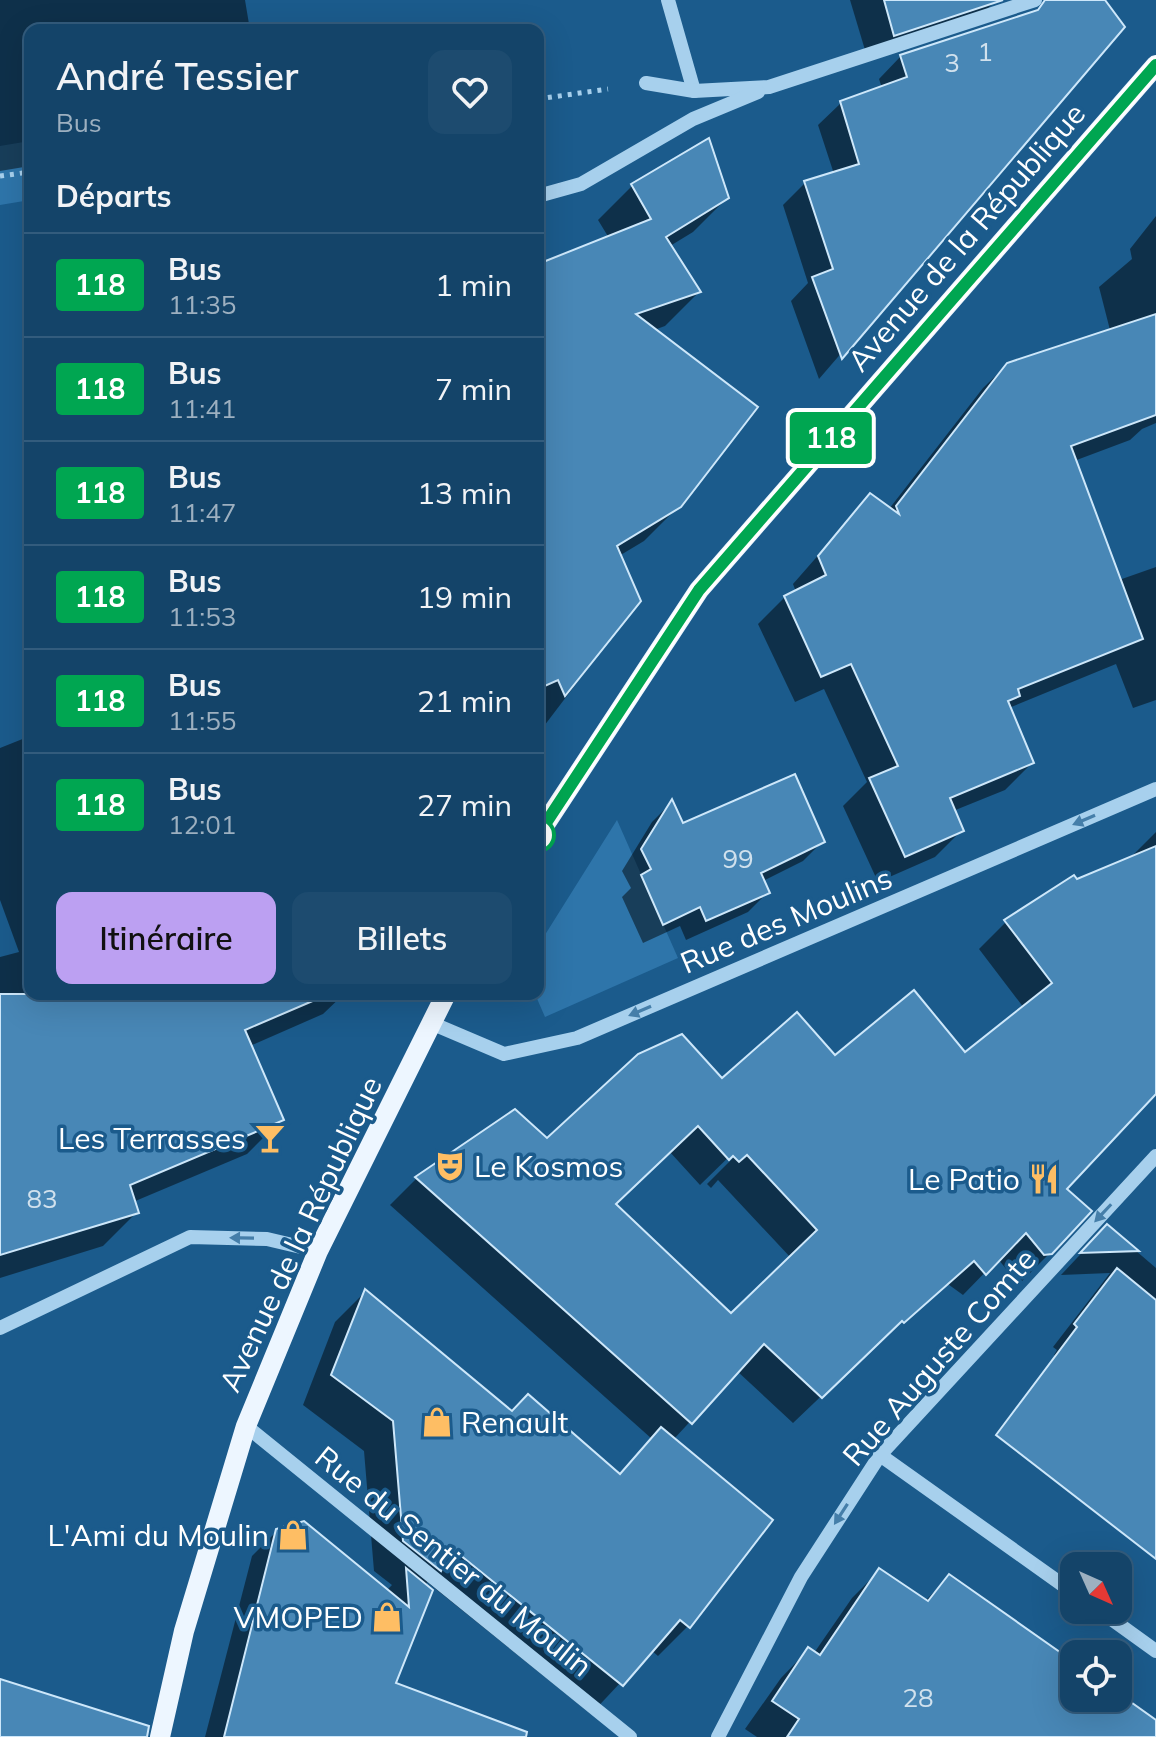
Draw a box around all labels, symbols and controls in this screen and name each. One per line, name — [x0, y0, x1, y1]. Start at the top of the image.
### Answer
house number: 1 — [977, 35, 993, 68]
house number: 3 — [944, 46, 960, 79]
button: heart — [428, 50, 512, 134]
text: André Tessier — [56, 52, 298, 100]
street label: Avenue de la République — [839, 95, 1093, 379]
text: Bus — [56, 106, 102, 139]
text: Départs — [56, 177, 172, 215]
text: Bus — [168, 250, 222, 288]
text: 1 min — [435, 266, 512, 304]
text: 118 — [75, 267, 125, 302]
text: 11:35 — [168, 288, 236, 321]
text: Bus — [168, 354, 222, 392]
text: 7 min — [435, 370, 512, 408]
text: 118 — [75, 371, 125, 406]
text: 11:41 — [168, 392, 236, 425]
line badge: 118 — [785, 412, 877, 464]
text: 118 — [806, 420, 856, 455]
text: Bus — [168, 458, 222, 496]
text: 13 min — [417, 474, 512, 512]
text: 118 — [75, 475, 125, 510]
text: 11:47 — [168, 496, 236, 529]
text: Bus — [168, 562, 222, 600]
text: 19 min — [417, 578, 512, 616]
text: 118 — [75, 579, 125, 614]
text: 11:53 — [168, 600, 236, 633]
text: Bus — [168, 666, 222, 704]
text: 21 min — [417, 682, 512, 720]
text: 118 — [75, 683, 125, 718]
text: 11:55 — [168, 704, 236, 737]
text: Bus — [168, 770, 222, 808]
text: 27 min — [417, 786, 512, 824]
text: 118 — [75, 787, 125, 822]
text: 12:01 — [168, 808, 236, 841]
one-way arrow — [1073, 813, 1096, 826]
unlabelled marker — [521, 818, 555, 852]
house number: 99 — [722, 842, 754, 875]
street label: Rue des Moulins — [674, 858, 898, 982]
button: Itinéraire — [56, 892, 276, 984]
button: Billets — [292, 892, 512, 984]
one-way arrow — [628, 1004, 652, 1018]
street label: Avenue de la République — [210, 1070, 390, 1398]
place label: Les Terrasses — [58, 1119, 246, 1157]
bar icon: Les Terrasses — [253, 1121, 287, 1155]
place label: Le Kosmos — [474, 1147, 623, 1185]
theatre icon: Le Kosmos — [433, 1149, 467, 1183]
place label: Le Patio — [908, 1160, 1020, 1198]
restaurant icon: Le Patio — [1027, 1162, 1061, 1196]
house number: 83 — [26, 1182, 58, 1215]
one-way arrow — [1095, 1203, 1113, 1222]
one-way arrow — [229, 1232, 254, 1244]
street label: Rue Auguste Comte — [834, 1240, 1044, 1474]
place label: Renault — [461, 1403, 568, 1441]
shop icon: Renault — [420, 1405, 454, 1439]
street label: Rue du Sentier du Moulin — [308, 1437, 600, 1685]
one-way arrow — [834, 1504, 849, 1525]
place label: L'Ami du Moulin — [47, 1516, 269, 1554]
shop icon: L'Ami du Moulin — [276, 1518, 310, 1552]
north arrow — [1060, 1552, 1132, 1624]
map controls — [1060, 1552, 1132, 1712]
place label: VMOPED — [234, 1598, 363, 1636]
shop icon: VMOPED — [370, 1600, 404, 1634]
button: locate — [1060, 1640, 1132, 1712]
house number: 28 — [902, 1681, 934, 1714]

